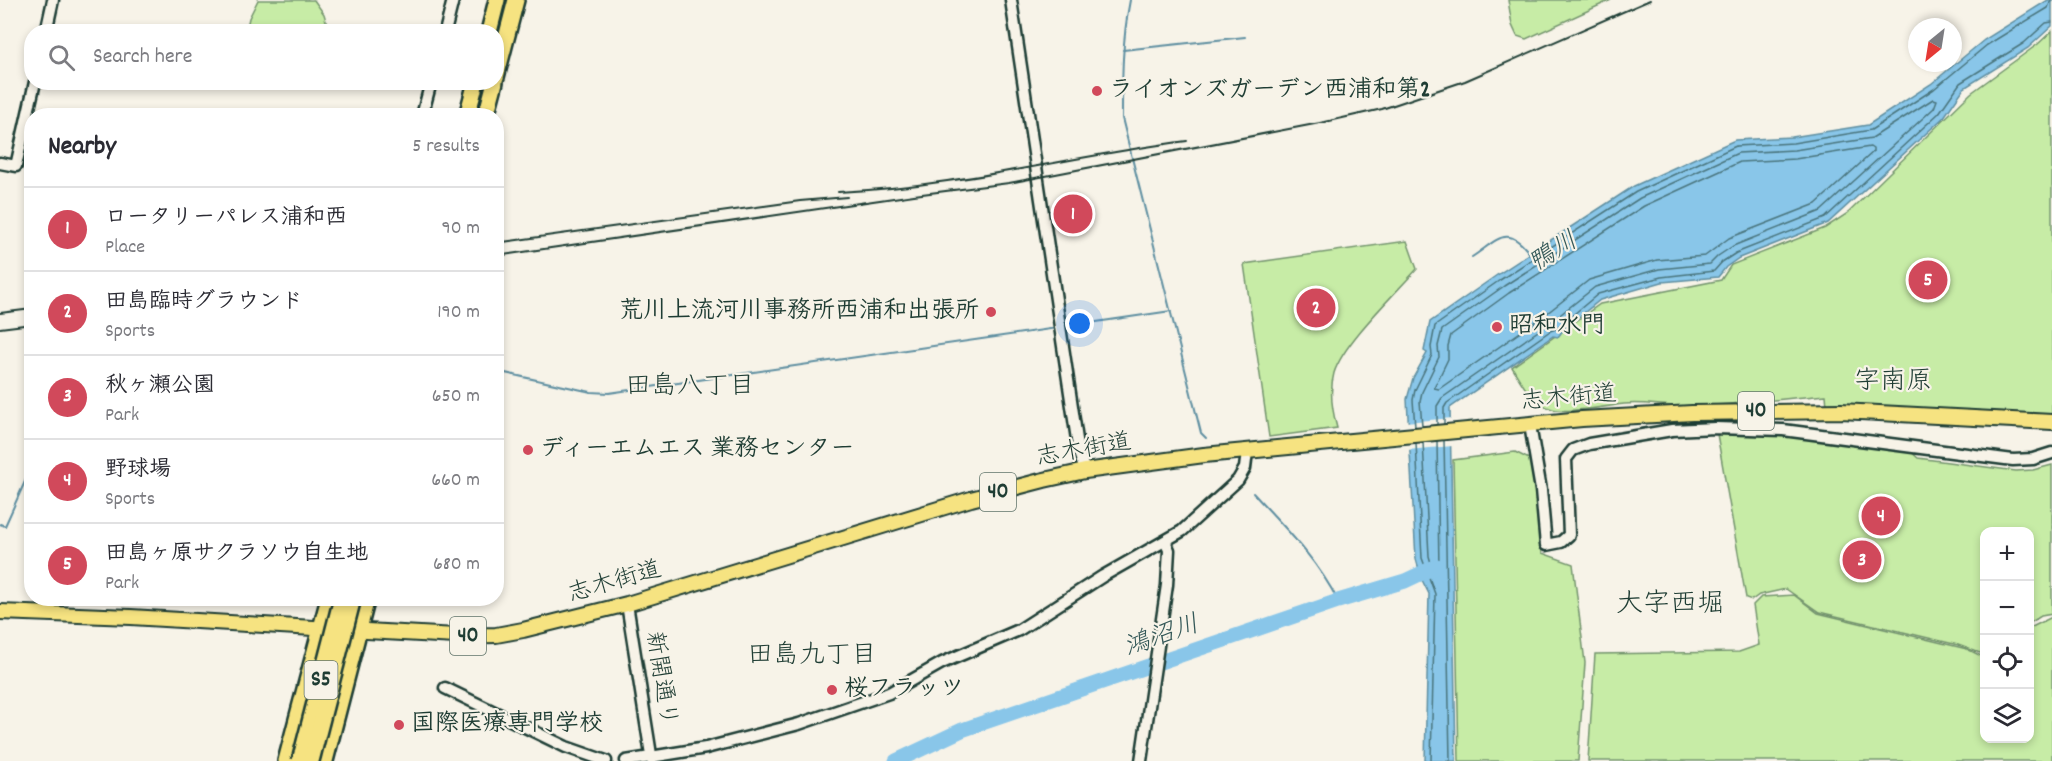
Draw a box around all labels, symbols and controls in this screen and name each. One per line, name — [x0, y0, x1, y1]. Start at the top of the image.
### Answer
north arrow — [1908, 18, 1962, 72]
search box — [24, 24, 504, 90]
icon: search — [45, 41, 78, 74]
text: Search here — [93, 42, 192, 73]
place label: ライオンズガーデン西浦和第2 — [1109, 74, 1431, 108]
marker: ライオンズガーデン西浦和第2 — [1090, 84, 1104, 98]
text: Nearby — [48, 129, 116, 166]
text: 5 results — [412, 133, 480, 161]
pin: 1 — [1054, 192, 1092, 236]
text: ロータリーパレス浦和西 — [105, 203, 347, 234]
text: 1 — [65, 215, 70, 243]
text: 90 m — [442, 215, 480, 243]
water label: 鴨川 — [1522, 224, 1586, 282]
text: Place — [105, 234, 145, 262]
pin: 5 — [1908, 258, 1948, 302]
pin: 2 — [1296, 286, 1336, 330]
text: 田島臨時グラウンド — [105, 287, 303, 318]
place label: 荒川上流河川事務所西浦和出張所 — [619, 295, 979, 329]
text: 2 — [63, 299, 72, 327]
text: 190 m — [437, 299, 480, 327]
marker: 荒川上流河川事務所西浦和出張所 — [984, 305, 998, 319]
your location — [1065, 309, 1094, 338]
place label: 昭和水門 — [1509, 310, 1605, 344]
text: Sports — [105, 318, 155, 346]
marker: 昭和水門 — [1490, 320, 1504, 334]
district label: 字南原 — [1854, 364, 1932, 401]
district label: 田島八丁目 — [625, 369, 755, 406]
text: 秋ヶ瀬公園 — [105, 371, 215, 402]
street label: 志木街道 — [1520, 378, 1618, 420]
text: 3 — [63, 383, 72, 411]
text: 650 m — [432, 383, 480, 411]
road number: 40 — [1738, 392, 1774, 430]
text: Park — [105, 402, 139, 430]
street label: 志木街道 — [1034, 426, 1134, 476]
place label: ディーエムエス 業務センター — [540, 433, 855, 467]
marker: ディーエムエス 業務センター — [521, 443, 535, 457]
text: 野球場 — [105, 455, 171, 486]
text: 4 — [63, 467, 72, 495]
text: 660 m — [431, 467, 480, 495]
road number: 40 — [980, 473, 1016, 511]
text: Sports — [105, 486, 155, 514]
pin: 4 — [1862, 494, 1900, 538]
map controls — [1980, 527, 2034, 743]
button: + — [1980, 527, 2034, 581]
pin: 3 — [1842, 538, 1882, 582]
text: 田島ヶ原サクラソウ自生地 — [105, 539, 368, 570]
text: 5 — [63, 551, 72, 579]
text: 680 m — [433, 551, 480, 579]
street label: 志木街道 — [564, 553, 666, 613]
text: Park — [105, 570, 139, 598]
button: − — [1980, 581, 2034, 635]
district label: 大字西堀 — [1616, 586, 1724, 625]
water label: 鴻沼川 — [1119, 607, 1205, 667]
road number: 40 — [450, 617, 486, 655]
street label: 新開通り — [636, 629, 684, 729]
button: locate — [1980, 635, 2034, 689]
district label: 田島九丁目 — [747, 638, 877, 675]
road number: S5 — [304, 661, 338, 699]
place label: 桜フラッツ — [844, 673, 964, 707]
marker: 桜フラッツ — [825, 683, 839, 697]
button: layers — [1980, 689, 2034, 743]
place label: 国際医療専門学校 — [411, 708, 603, 742]
marker: 国際医療専門学校 — [392, 718, 406, 732]

